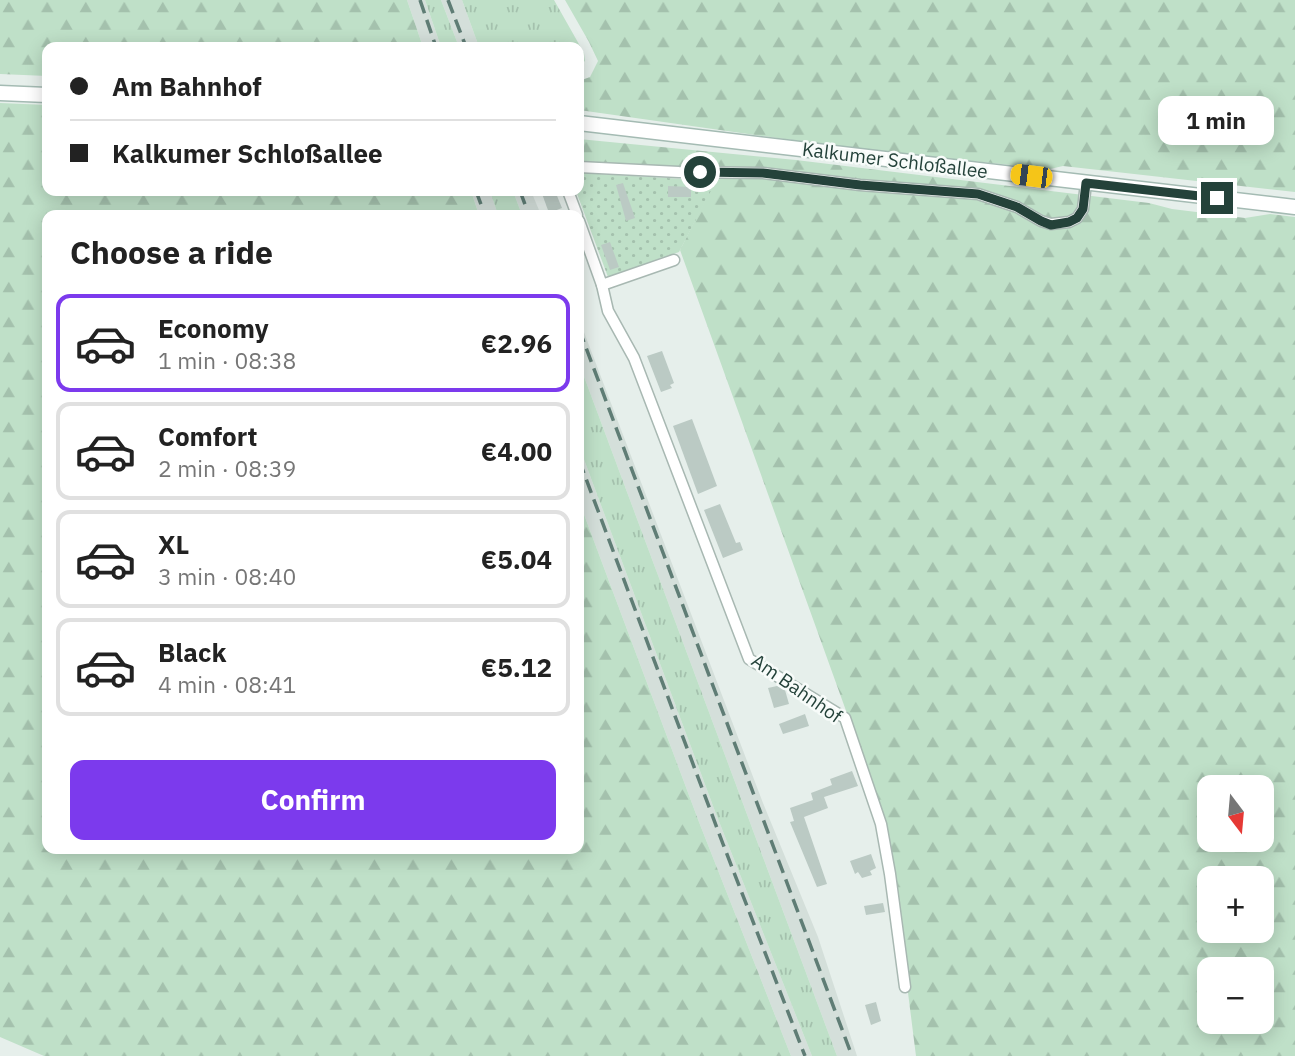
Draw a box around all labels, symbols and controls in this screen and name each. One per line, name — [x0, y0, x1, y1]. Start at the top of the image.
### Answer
text: Am Bahnhof — [112, 69, 262, 103]
callout: 1 min — [1159, 96, 1275, 146]
text: 1 min — [1186, 105, 1246, 135]
text: Kalkumer Schloßallee — [112, 136, 383, 170]
street label: Kalkumer Schloßallee — [801, 137, 989, 183]
route start — [684, 156, 716, 188]
car — [1009, 163, 1054, 189]
route end — [1201, 182, 1233, 214]
text: Choose a ride — [70, 231, 273, 273]
text: Economy — [158, 311, 269, 345]
icon: car — [74, 312, 137, 375]
text: €2.96 — [481, 326, 552, 360]
text: 1 min · 08:38 — [158, 345, 296, 375]
text: Comfort — [158, 419, 257, 453]
icon: car — [74, 420, 137, 483]
text: €4.00 — [481, 434, 552, 468]
text: 2 min · 08:39 — [158, 453, 296, 483]
text: XL — [158, 527, 189, 561]
icon: car — [74, 528, 137, 591]
text: €5.04 — [481, 542, 552, 576]
text: 3 min · 08:40 — [158, 561, 296, 591]
text: Black — [158, 635, 226, 669]
icon: car — [74, 636, 137, 699]
street label: Am Bahnhof — [747, 648, 847, 728]
text: €5.12 — [481, 650, 552, 684]
text: 4 min · 08:41 — [158, 669, 296, 699]
button: Confirm — [70, 760, 556, 840]
north arrow — [1197, 775, 1274, 852]
map controls — [1197, 775, 1274, 1034]
button: + — [1197, 866, 1274, 943]
button: − — [1197, 957, 1274, 1034]

